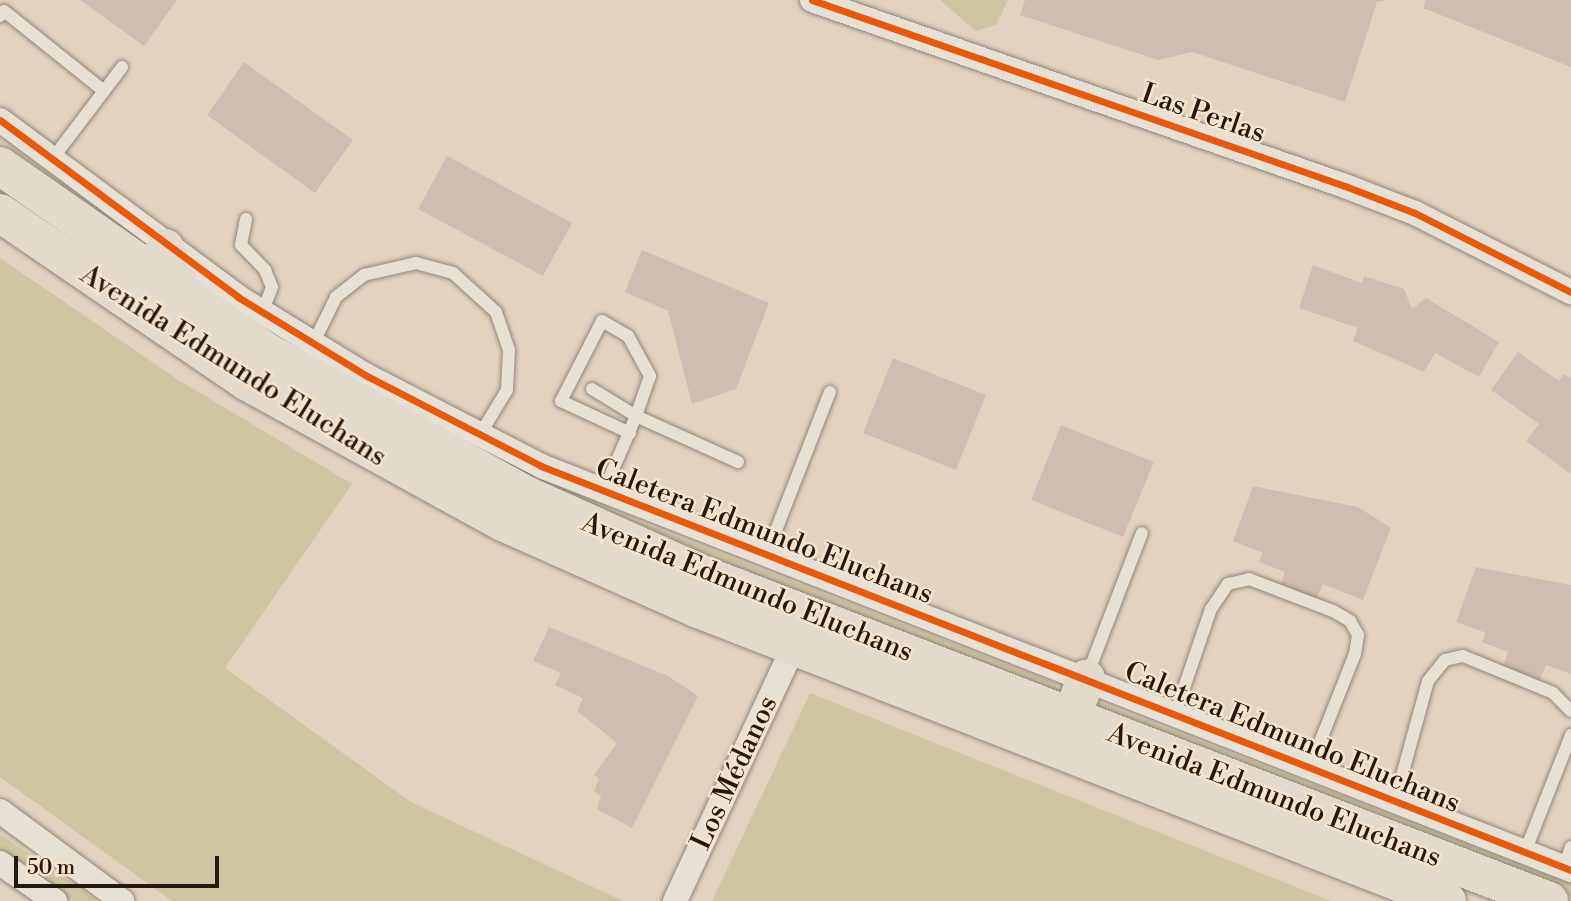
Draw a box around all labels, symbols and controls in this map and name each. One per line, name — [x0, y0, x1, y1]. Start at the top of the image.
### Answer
street label: Las Perlas — [1137, 77, 1269, 151]
street label: Avenida Edmundo Eluchans — [74, 258, 392, 474]
street label: Caletera Edmundo Eluchans — [591, 452, 937, 612]
street label: Avenida Edmundo Eluchans — [576, 506, 918, 670]
street label: Caletera Edmundo Eluchans — [1119, 655, 1465, 821]
street label: Los Médanos — [685, 691, 785, 855]
street label: Avenida Edmundo Eluchans — [1103, 717, 1445, 875]
scale bar — [18, 842, 222, 886]
text: 50 m — [27, 855, 75, 881]

